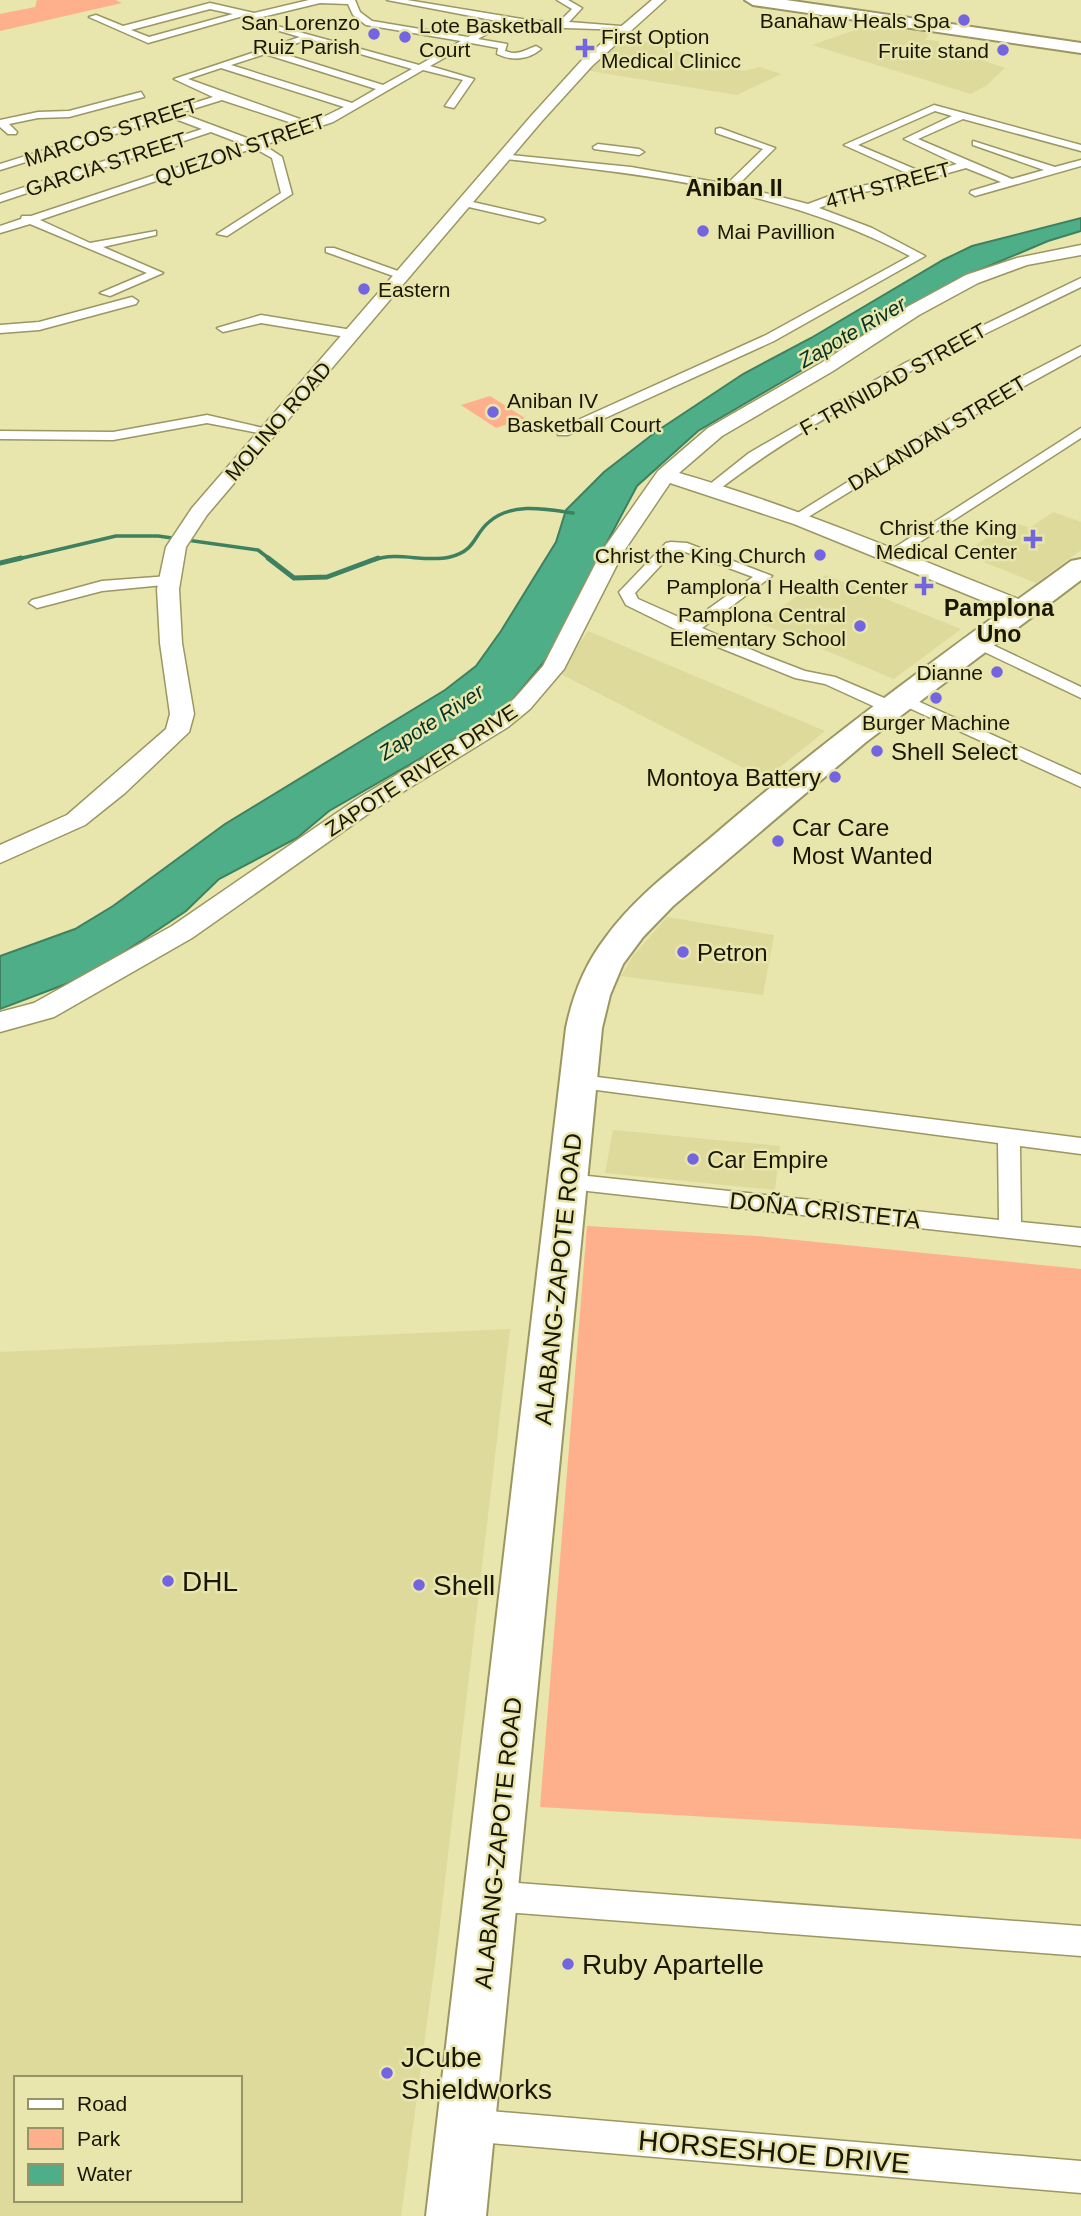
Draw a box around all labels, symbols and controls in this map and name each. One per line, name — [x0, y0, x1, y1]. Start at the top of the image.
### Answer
place label: Banahaw Heals Spa — [760, 9, 950, 32]
place label: San Lorenzo Ruiz Parish — [241, 11, 360, 58]
marker: Banahaw Heals Spa — [956, 12, 972, 28]
place label: Lote Basketball Court — [419, 14, 563, 61]
place label: First Option Medical Clinicc — [601, 25, 741, 72]
marker: San Lorenzo Ruiz Parish — [366, 26, 382, 42]
marker: Lote Basketball Court — [397, 29, 413, 45]
marker: First Option Medical Clinicc — [575, 38, 595, 58]
place label: Fruite stand — [878, 39, 989, 62]
marker: Fruite stand — [995, 42, 1011, 58]
street label: MARCOS STREET — [21, 93, 201, 171]
street label: QUEZON STREET — [152, 109, 328, 189]
street label: GARCIA STREET — [23, 127, 190, 201]
street label: 4TH STREET — [823, 157, 953, 213]
district label: Aniban II — [685, 175, 783, 201]
place label: Mai Pavillion — [717, 220, 835, 243]
marker: Mai Pavillion — [695, 223, 711, 239]
place label: Eastern — [378, 278, 450, 301]
marker: Eastern — [356, 281, 372, 297]
water label: Zapote River — [793, 291, 911, 373]
street label: F. TRINIDAD STREET — [796, 318, 990, 440]
street label: MOLINO ROAD — [220, 357, 336, 485]
street label: DALANDAN STREET — [844, 371, 1030, 495]
place label: Aniban IV Basketball Court — [507, 389, 661, 436]
marker: Aniban IV Basketball Court — [485, 404, 501, 420]
place label: Christ the King Medical Center — [876, 516, 1017, 563]
marker: Christ the King Medical Center — [1023, 529, 1043, 549]
place label: Christ the King Church — [595, 544, 806, 567]
marker: Christ the King Church — [812, 547, 828, 563]
place label: Pamplona I Health Center — [666, 575, 908, 598]
marker: Pamplona I Health Center — [914, 576, 934, 596]
district label: Pamplona Uno — [944, 595, 1054, 647]
place label: Pamplona Central Elementary School — [670, 603, 846, 650]
marker: Pamplona Central Elementary School — [852, 618, 868, 634]
place label: Dianne — [916, 661, 983, 684]
marker: Dianne — [989, 664, 1005, 680]
water label: Zapote River — [373, 679, 489, 765]
marker: Burger Machine — [928, 690, 944, 706]
street label: ZAPOTE RIVER DRIVE — [321, 699, 521, 841]
place label: Burger Machine — [862, 711, 1010, 734]
place label: Shell Select — [891, 738, 1018, 765]
marker: Shell Select — [869, 743, 885, 759]
place label: Montoya Battery — [646, 764, 821, 791]
marker: Montoya Battery — [827, 769, 843, 785]
place label: Car Care Most Wanted — [792, 814, 933, 869]
marker: Car Care Most Wanted — [770, 833, 786, 849]
place label: Petron — [697, 939, 768, 966]
marker: Petron — [675, 944, 691, 960]
street label: ALABANG-ZAPOTE ROAD — [529, 1132, 587, 1426]
place label: Car Empire — [707, 1146, 828, 1173]
marker: Car Empire — [685, 1151, 701, 1167]
street label: DOÑA CRISTETA — [728, 1187, 922, 1233]
place label: DHL — [182, 1566, 238, 1597]
place label: Shell — [433, 1570, 495, 1601]
marker: DHL — [160, 1573, 176, 1589]
marker: Shell — [411, 1577, 427, 1593]
street label: ALABANG-ZAPOTE ROAD — [469, 1696, 527, 1990]
place label: Ruby Apartelle — [582, 1949, 764, 1980]
marker: Ruby Apartelle — [560, 1956, 576, 1972]
place label: JCube Shieldworks — [401, 2042, 552, 2105]
marker: JCube Shieldworks — [379, 2065, 395, 2081]
legend — [14, 2076, 242, 2202]
text: Road — [77, 2092, 127, 2115]
street label: HORSESHOE DRIVE — [637, 2125, 911, 2179]
text: Park — [77, 2127, 121, 2150]
text: Water — [77, 2162, 132, 2185]

